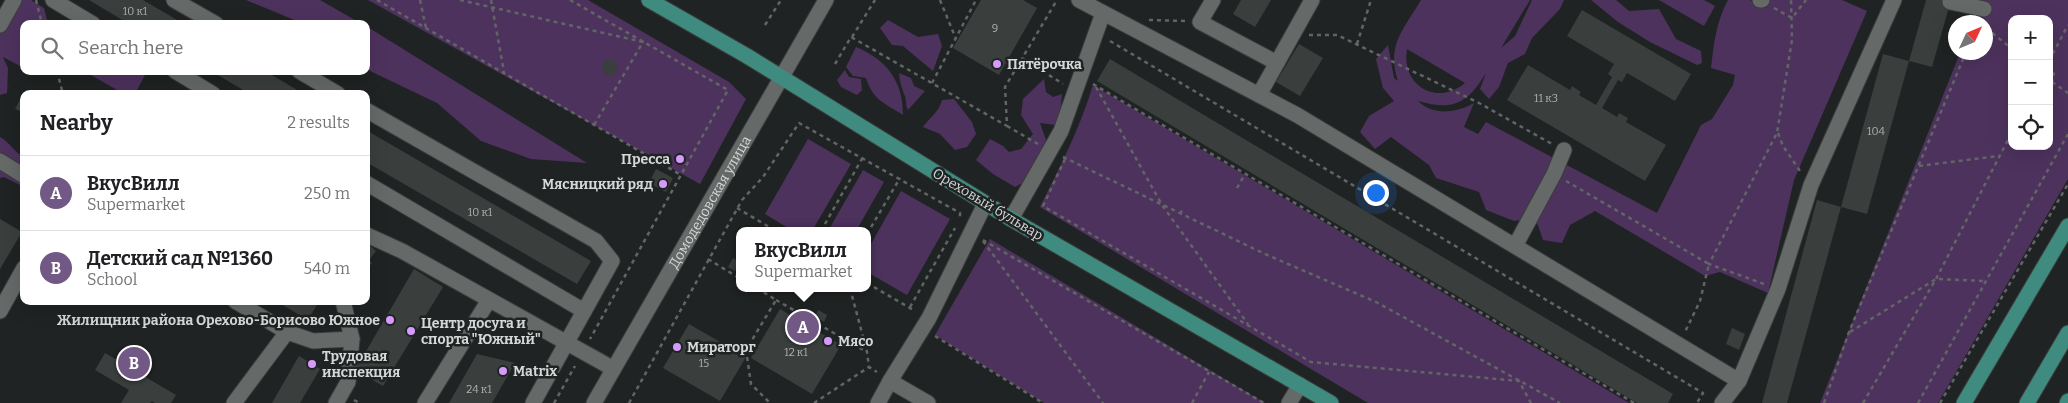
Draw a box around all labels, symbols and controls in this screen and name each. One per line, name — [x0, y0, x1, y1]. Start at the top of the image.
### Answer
house number: 10 к1 — [123, 5, 148, 18]
north arrow — [1948, 15, 1993, 60]
map controls — [2008, 15, 2053, 150]
button: + — [2008, 15, 2053, 60]
search box — [20, 20, 370, 75]
house number: 9 — [992, 22, 998, 35]
icon: search — [38, 34, 66, 62]
text: Search here — [78, 36, 183, 59]
place label: Пятёрочка — [1007, 56, 1082, 73]
marker: Пятёрочка — [991, 58, 1003, 70]
button: − — [2008, 60, 2053, 105]
house number: 11 к3 — [1534, 92, 1558, 105]
button: locate — [2008, 105, 2053, 150]
text: Nearby — [40, 110, 113, 136]
text: 2 results — [287, 113, 350, 132]
house number: 104 — [1867, 125, 1886, 138]
street label: Домодедовская улица — [665, 133, 755, 272]
place label: Пресса — [621, 151, 670, 168]
marker: Пресса — [674, 153, 686, 165]
street label: Ореховый бульвар — [929, 165, 1046, 244]
text: ВкусВилл — [87, 172, 180, 195]
place label: Мясницкий ряд — [542, 176, 653, 193]
marker: Мясницкий ряд — [657, 178, 669, 190]
your location — [1363, 180, 1389, 206]
text: A — [50, 184, 62, 203]
text: 250 m — [304, 184, 350, 203]
text: Supermarket — [87, 195, 185, 214]
house number: 10 к1 — [468, 206, 493, 219]
popup — [736, 227, 871, 292]
text: ВкусВилл — [754, 239, 847, 262]
text: Детский сад №1360 — [87, 247, 273, 270]
text: B — [51, 259, 61, 278]
text: 540 m — [303, 259, 350, 278]
text: Supermarket — [754, 262, 853, 281]
text: School — [87, 270, 137, 289]
pin: A — [787, 308, 819, 346]
place label: Жилищник района Орехово-Борисово Южное — [57, 312, 380, 329]
marker: Жилищник района Орехово-Борисово Южное — [384, 314, 396, 326]
place label: Центр досуга и спорта "Южный" — [421, 315, 541, 348]
marker: Центр досуга и спорта "Южный" — [405, 325, 417, 337]
place label: Мясо — [838, 333, 873, 350]
marker: Мясо — [822, 335, 834, 347]
place label: Мираторг — [687, 339, 756, 356]
marker: Мираторг — [671, 341, 683, 353]
pin: B — [118, 344, 150, 382]
house number: 12 к1 — [784, 346, 808, 359]
place label: Трудовая инспекция — [322, 348, 400, 381]
house number: 15 — [699, 357, 709, 370]
marker: Трудовая инспекция — [306, 358, 318, 370]
place label: Matrix — [513, 363, 557, 380]
marker: Matrix — [497, 365, 509, 377]
house number: 24 к1 — [466, 383, 492, 396]

